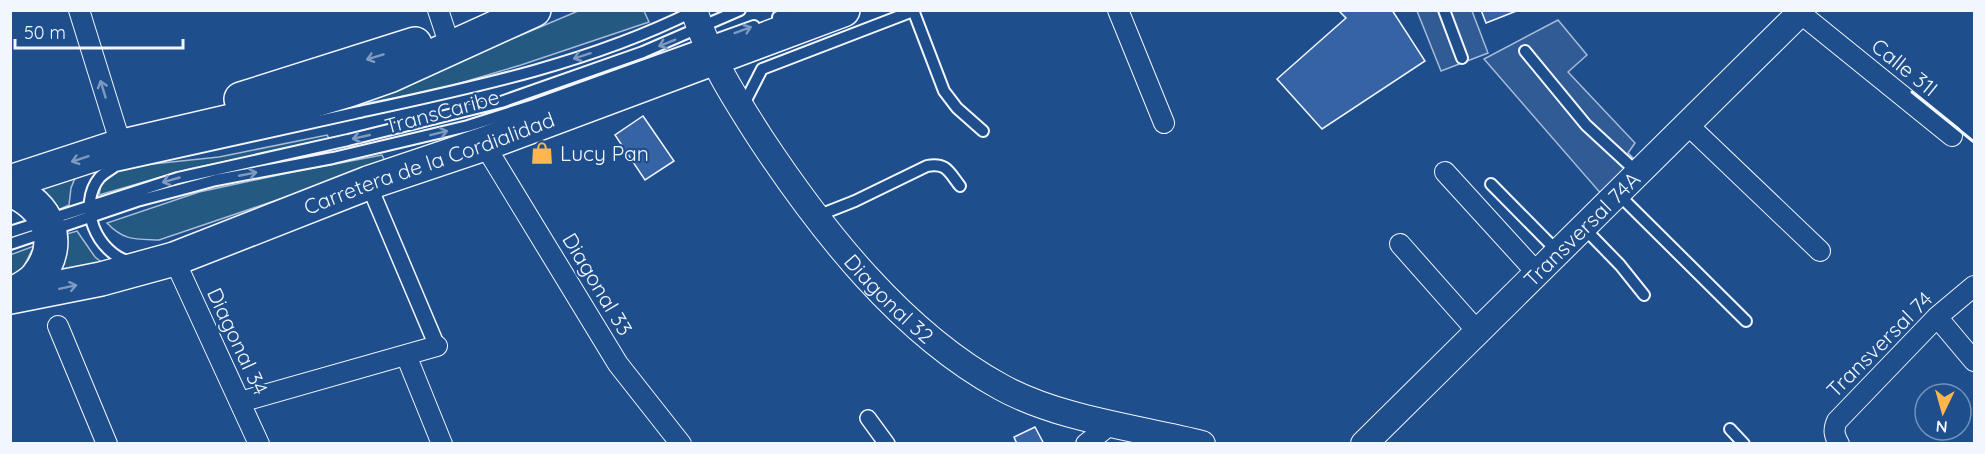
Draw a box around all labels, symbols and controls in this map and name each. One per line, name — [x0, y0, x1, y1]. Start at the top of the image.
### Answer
scale bar — [15, 12, 183, 50]
text: 50 m — [24, 21, 66, 44]
one-way arrow — [733, 23, 752, 34]
street label: Calle 31I — [1867, 33, 1943, 101]
one-way arrow — [659, 38, 677, 49]
one-way arrow — [366, 52, 385, 63]
one-way arrow — [573, 52, 592, 63]
one-way arrow — [97, 80, 108, 99]
street label: TransCaribe — [382, 83, 502, 139]
street label: Carretera de la Cordialidad — [300, 106, 558, 220]
one-way arrow — [429, 127, 448, 139]
one-way arrow — [352, 132, 371, 144]
shop icon: Lucy Pan — [529, 140, 555, 166]
place label: Lucy Pan — [560, 140, 649, 166]
one-way arrow — [71, 154, 90, 165]
street label: Transversal 74A — [1518, 166, 1645, 292]
one-way arrow — [238, 168, 258, 179]
one-way arrow — [162, 175, 181, 186]
street label: Diagonal 33 — [557, 228, 639, 340]
street label: Diagonal 32 — [839, 249, 939, 349]
one-way arrow — [58, 280, 77, 292]
street label: Diagonal 34 — [202, 283, 274, 399]
street label: Transversal 74 — [1821, 286, 1937, 402]
north arrow — [1913, 382, 1973, 442]
text: N — [1935, 416, 1948, 437]

